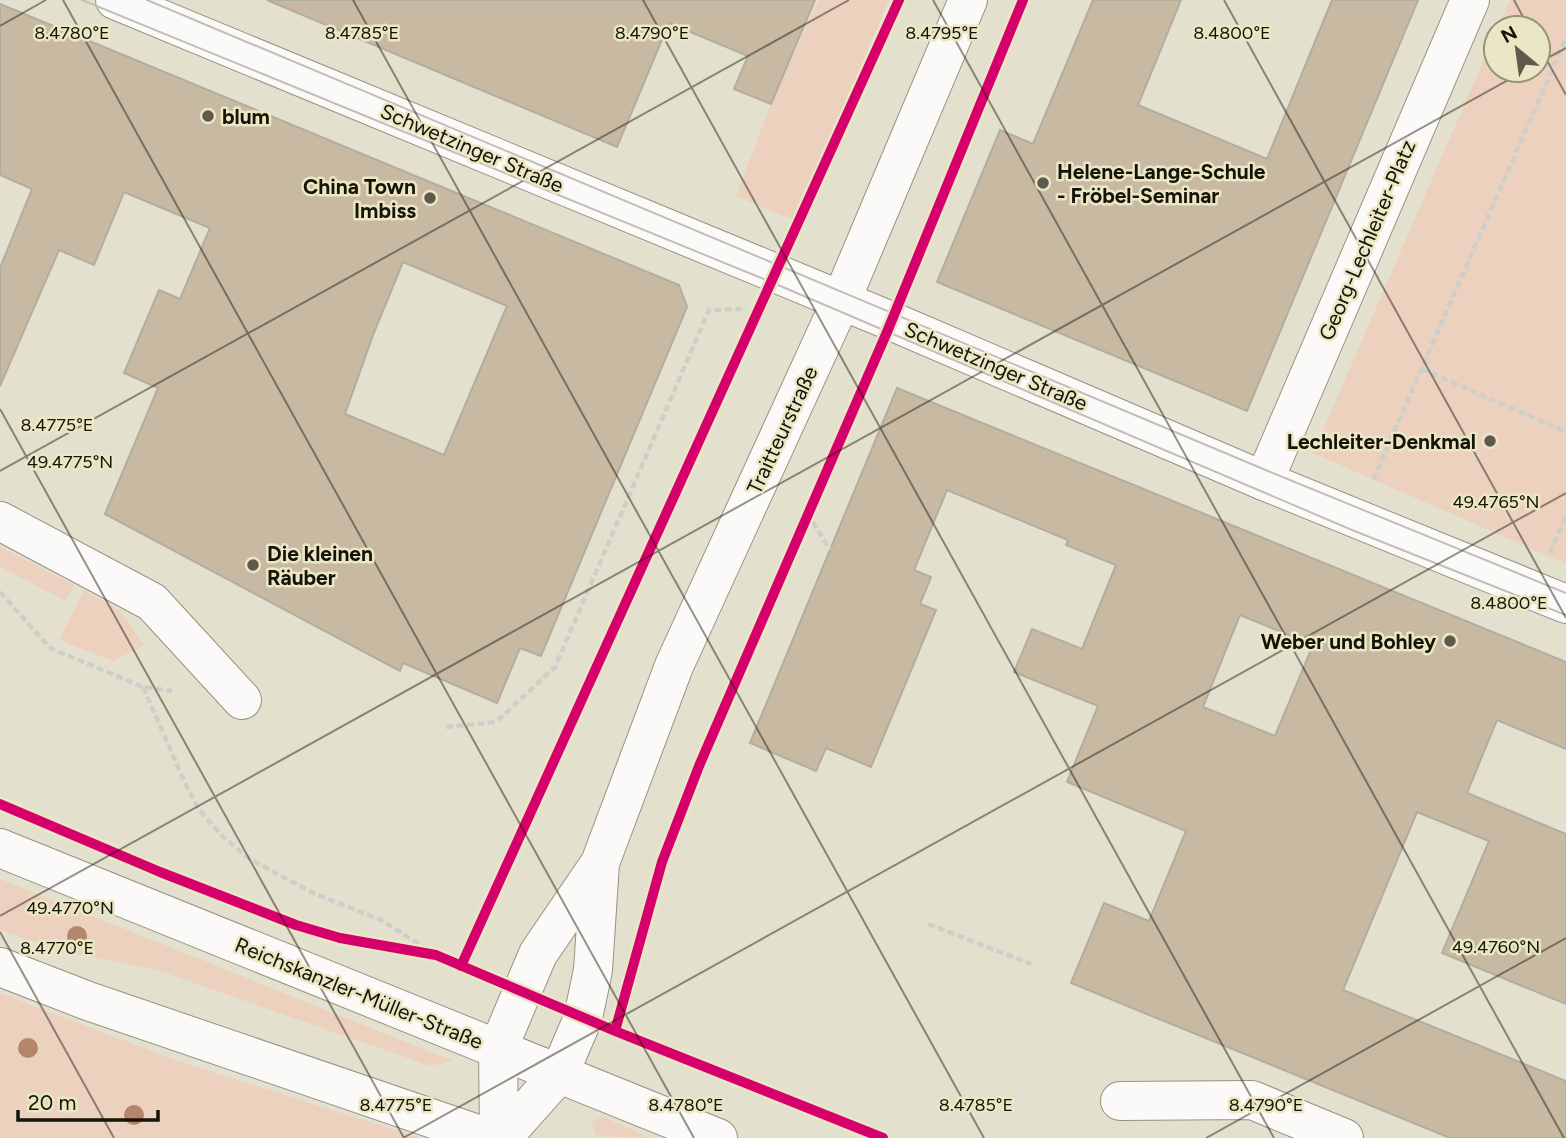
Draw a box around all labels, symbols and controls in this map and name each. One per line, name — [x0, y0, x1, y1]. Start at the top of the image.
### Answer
north arrow — [1482, 14, 1552, 84]
text: N — [1497, 21, 1521, 48]
text: 8.4780°E — [34, 22, 110, 44]
text: 8.4785°E — [325, 22, 399, 44]
text: 8.4790°E — [615, 22, 689, 44]
text: 8.4795°E — [905, 22, 979, 44]
text: 8.4800°E — [1193, 22, 1271, 44]
street label: Schwetzinger Straße — [377, 98, 567, 198]
place label: blum — [222, 104, 270, 129]
marker: blum — [200, 108, 216, 124]
street label: Georg-Lechleiter-Platz — [1313, 136, 1421, 344]
place label: Helene-Lange-Schule - Fröbel-Seminar — [1057, 159, 1266, 208]
place label: China Town Imbiss — [303, 174, 416, 223]
marker: Helene-Lange-Schule - Fröbel-Seminar — [1035, 175, 1051, 191]
marker: China Town Imbiss — [422, 190, 438, 206]
street label: Schwetzinger Straße — [901, 316, 1091, 416]
street label: Traitteurstraße — [741, 362, 823, 498]
text: 8.4775°E — [21, 414, 93, 436]
place label: Lechleiter-Denkmal — [1287, 429, 1476, 454]
marker: Lechleiter-Denkmal — [1482, 433, 1498, 449]
text: 49.4775°N — [27, 451, 113, 473]
text: 49.4765°N — [1452, 491, 1540, 513]
place label: Die kleinen Räuber — [267, 541, 373, 590]
marker: Die kleinen Räuber — [245, 557, 261, 573]
text: 8.4800°E — [1470, 592, 1548, 614]
place label: Weber und Bohley — [1261, 629, 1437, 654]
marker: Weber und Bohley — [1442, 633, 1458, 649]
text: 49.4770°N — [26, 897, 114, 919]
street label: Reichskanzler-Müller-Straße — [231, 932, 487, 1054]
text: 49.4760°N — [1452, 936, 1540, 958]
text: 8.4770°E — [20, 937, 94, 959]
scale bar — [18, 1078, 158, 1122]
text: 20 m — [28, 1090, 76, 1115]
text: 8.4775°E — [360, 1094, 432, 1116]
text: 8.4780°E — [648, 1094, 724, 1116]
text: 8.4785°E — [939, 1094, 1013, 1116]
text: 8.4790°E — [1229, 1094, 1303, 1116]

